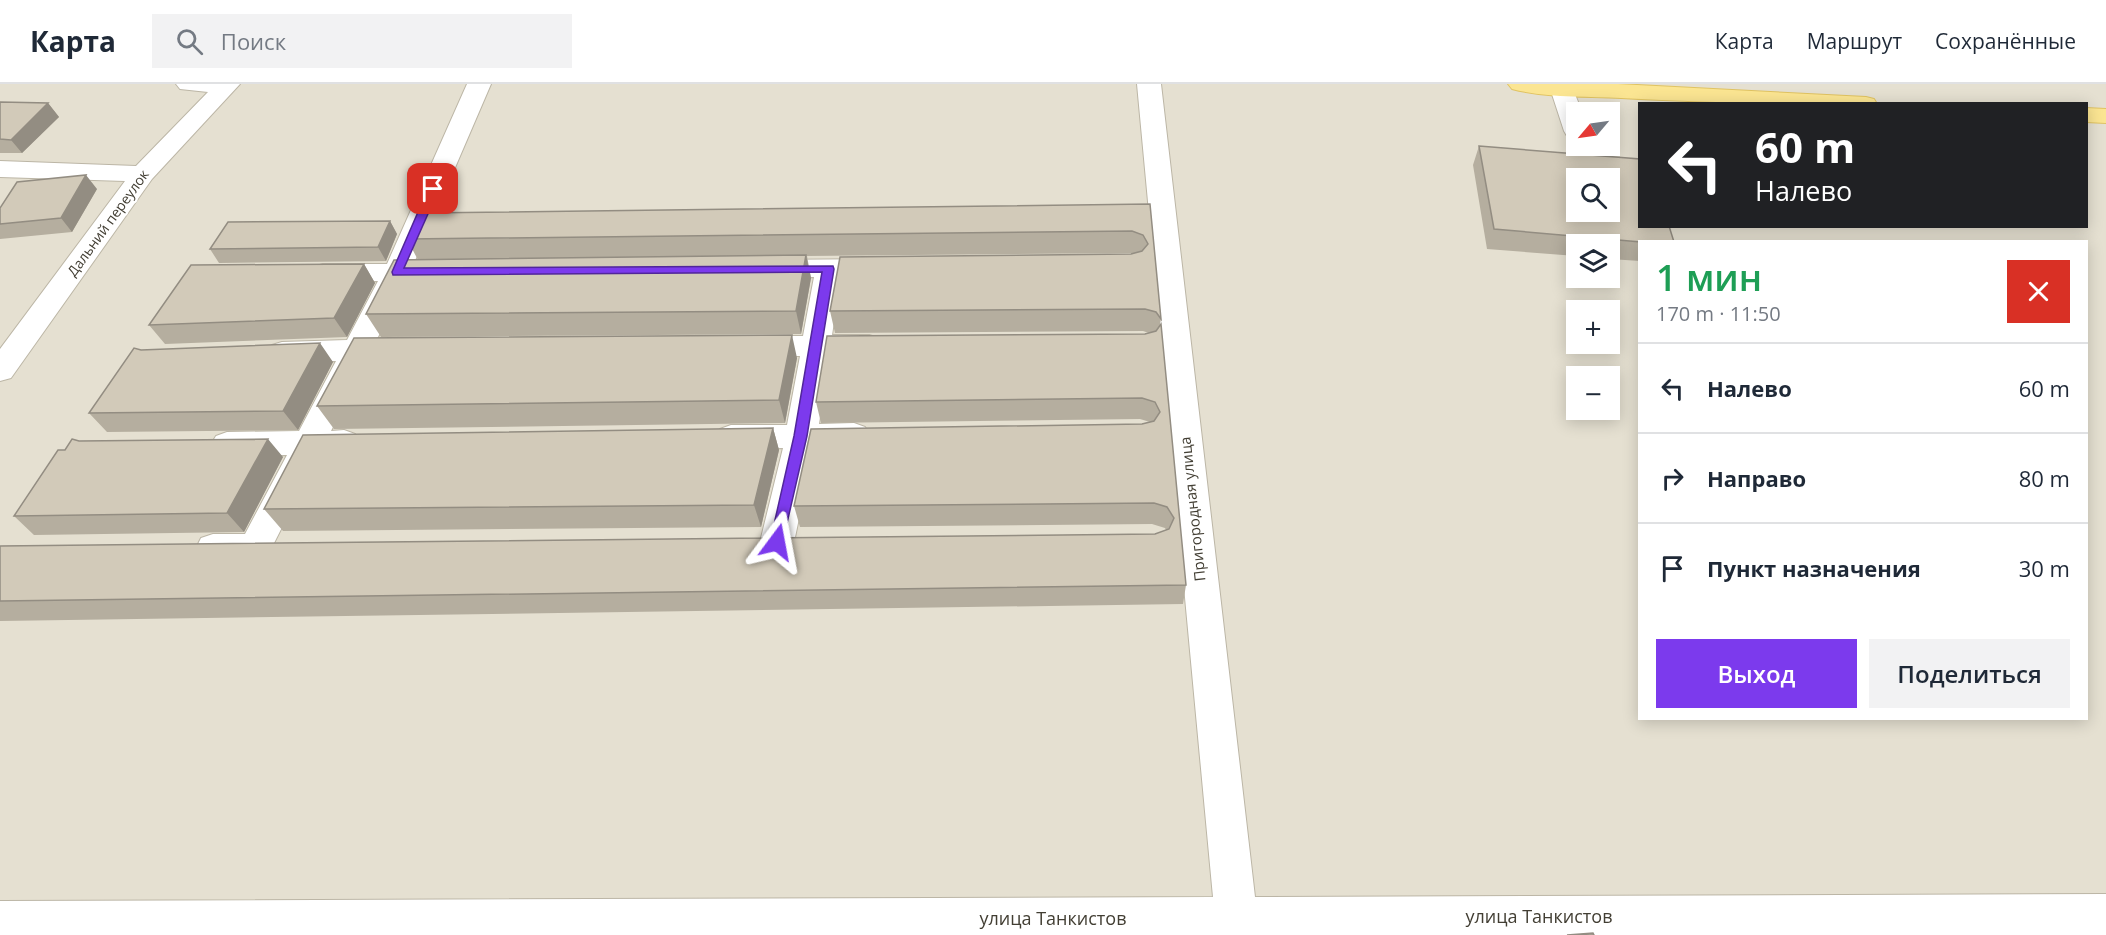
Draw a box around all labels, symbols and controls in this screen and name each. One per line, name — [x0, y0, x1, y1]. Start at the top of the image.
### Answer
search box — [152, 14, 572, 68]
text: Карта — [30, 22, 116, 60]
icon: search — [173, 25, 206, 58]
text: Поиск — [221, 26, 286, 56]
text: Карта — [1715, 27, 1774, 55]
text: Маршрут — [1807, 27, 1902, 55]
text: Сохранённые — [1935, 27, 2076, 55]
north arrow — [1566, 102, 1620, 156]
map controls — [1566, 102, 1620, 420]
text: 60 m — [1755, 118, 1855, 175]
icon: left — [1656, 126, 1734, 204]
pin — [407, 163, 458, 214]
street label: Дальний переулок — [62, 165, 153, 280]
button: search — [1566, 168, 1620, 222]
icon: arrive — [416, 172, 449, 205]
text: Налево — [1755, 172, 1852, 209]
button: layers — [1566, 234, 1620, 288]
text: 1 мин — [1656, 253, 1762, 302]
button: close — [2007, 260, 2070, 323]
button: + — [1566, 300, 1620, 354]
text: 170 m · 11:50 — [1656, 300, 1781, 327]
button: − — [1566, 366, 1620, 420]
icon: left — [1656, 372, 1689, 405]
text: Налево — [1707, 373, 1792, 403]
text: 60 m — [2019, 373, 2070, 403]
street label: Пригородная улица — [1174, 436, 1210, 582]
icon: right — [1656, 462, 1689, 495]
text: Направо — [1707, 463, 1806, 493]
text: 80 m — [2019, 463, 2070, 493]
position arrow — [745, 510, 809, 574]
icon: arrive — [1656, 552, 1689, 585]
text: Пункт назначения — [1707, 553, 1921, 583]
text: 30 m — [2019, 553, 2070, 583]
button: Выход — [1656, 639, 1857, 708]
button: Поделиться — [1869, 639, 2070, 708]
street label: улица Танкистов — [1465, 904, 1613, 928]
street label: улица Танкистов — [979, 906, 1127, 930]

